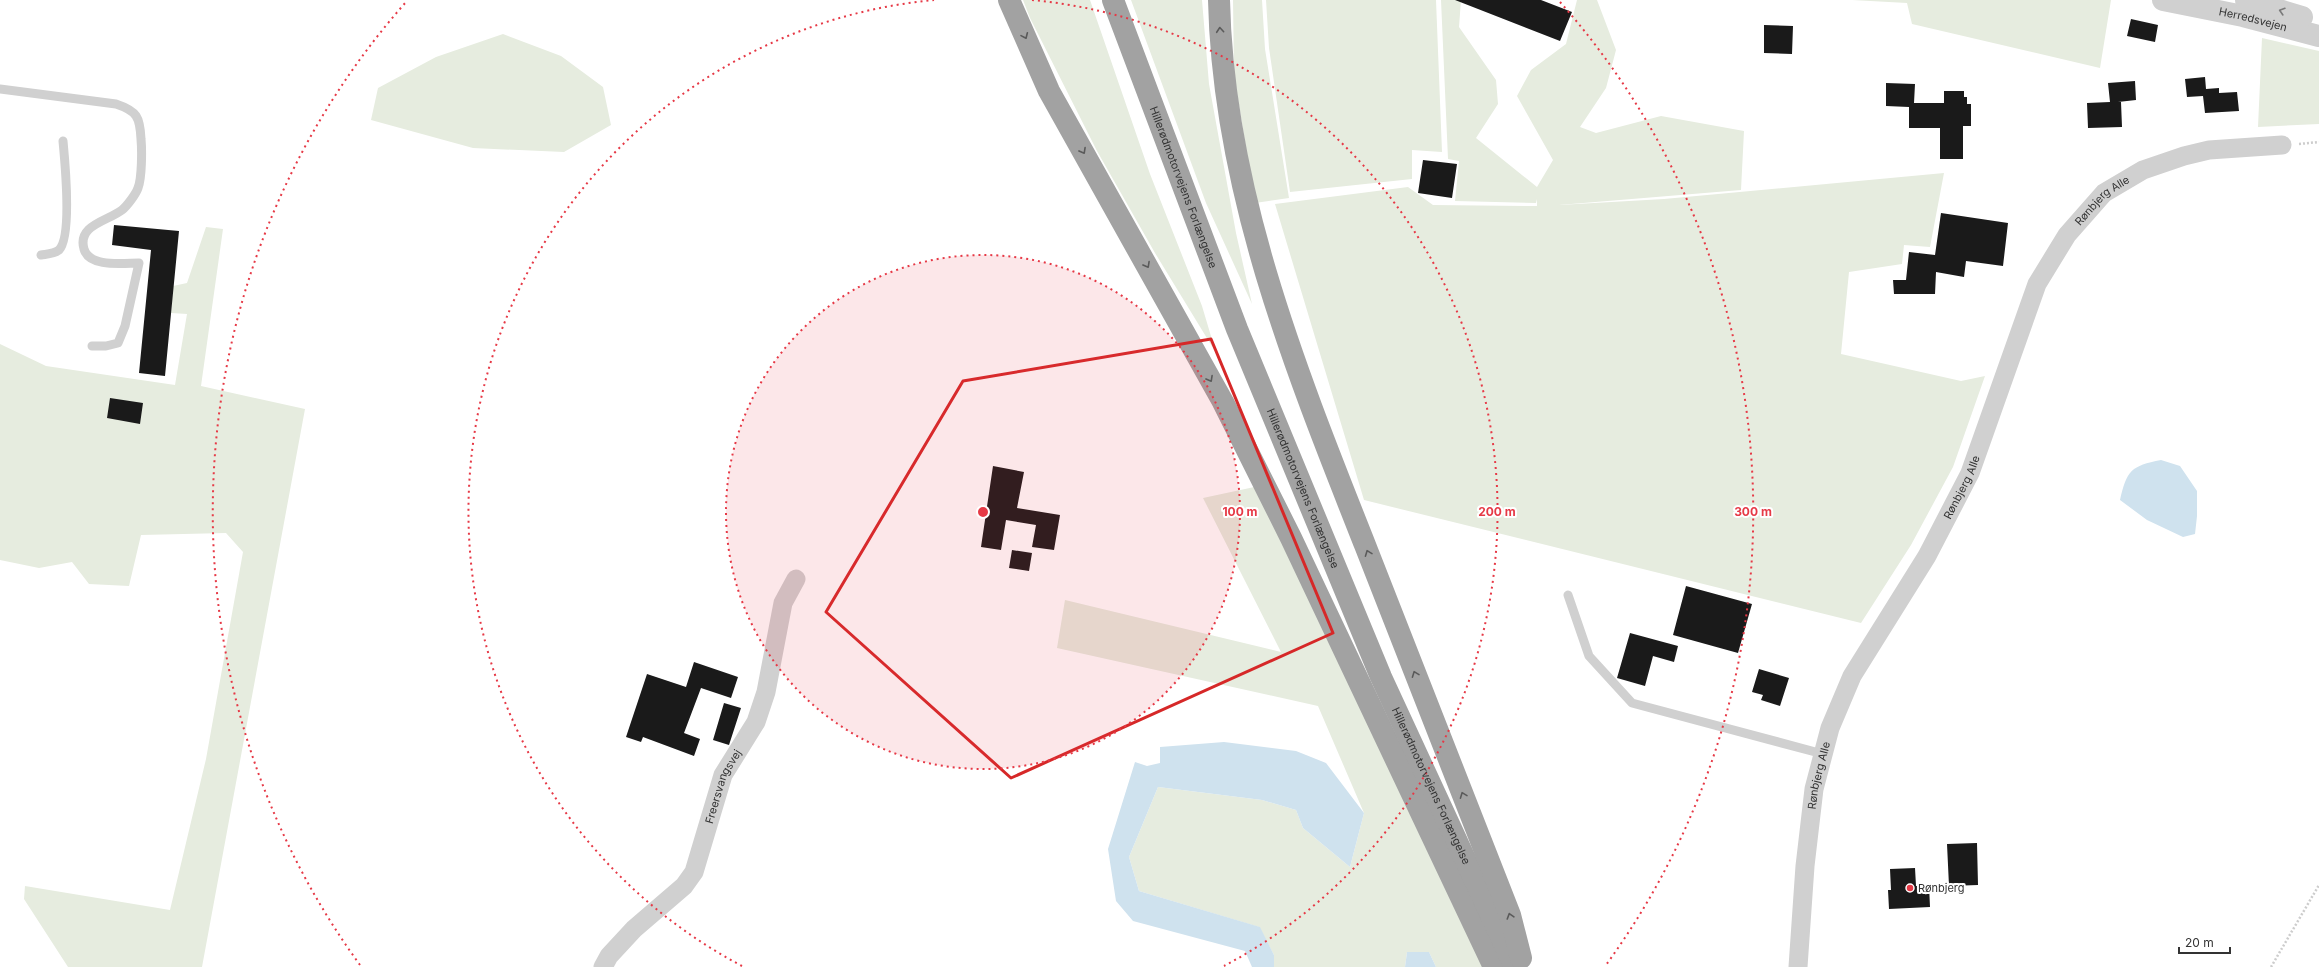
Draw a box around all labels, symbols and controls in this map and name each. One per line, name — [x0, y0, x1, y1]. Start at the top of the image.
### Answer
street label: Herredsvejen — [2218, 4, 2289, 34]
one-way arrow — [2279, 7, 2286, 16]
one-way arrow — [1216, 27, 1225, 33]
one-way arrow — [1020, 31, 1028, 39]
street label: Hillerødmotorvejens Forlængelse — [1147, 104, 1220, 270]
one-way arrow — [1079, 147, 1086, 155]
street label: Rønbjerg Alle — [2072, 173, 2132, 228]
one-way arrow — [1142, 261, 1149, 268]
one-way arrow — [1205, 374, 1212, 382]
street label: Hillerødmotorvejens Forlængelse — [1264, 406, 1342, 570]
street label: Rønbjerg Alle — [1940, 453, 1983, 521]
text: 100 m — [1222, 504, 1258, 519]
text: 200 m — [1478, 504, 1516, 519]
text: 300 m — [1734, 504, 1772, 519]
centre of rings — [976, 505, 990, 519]
one-way arrow — [1364, 549, 1372, 556]
one-way arrow — [1412, 670, 1420, 677]
street label: Hillerødmotorvejens Forlængelse — [1389, 705, 1474, 867]
street label: Rønbjerg Alle — [1805, 740, 1833, 810]
street label: Freersvangsvej — [702, 747, 744, 825]
one-way arrow — [1459, 791, 1467, 798]
place label: Rønbjerg — [1918, 881, 1965, 895]
marker: Rønbjerg — [1905, 883, 1915, 893]
one-way arrow — [1506, 912, 1515, 919]
scale bar — [2179, 929, 2230, 955]
text: 20 m — [2185, 935, 2214, 950]

